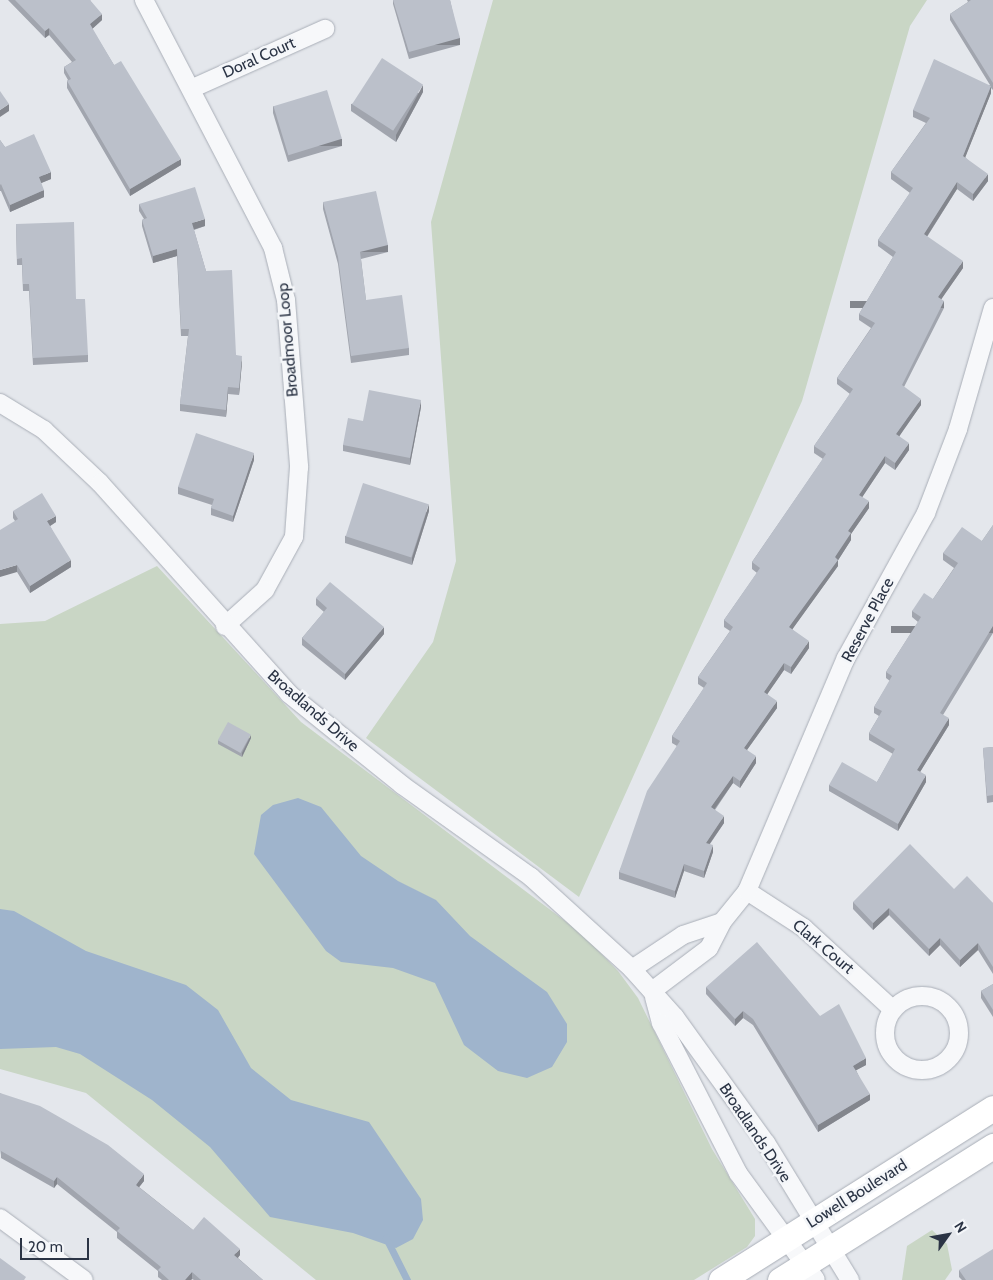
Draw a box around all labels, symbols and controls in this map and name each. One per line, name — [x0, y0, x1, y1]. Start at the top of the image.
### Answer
street label: Doral Court — [220, 33, 298, 83]
street label: Broadmoor Loop — [273, 282, 303, 398]
street label: Reserve Place — [838, 575, 898, 665]
street label: Broadlands Drive — [263, 666, 363, 756]
street label: Clark Court — [788, 916, 858, 978]
street label: Broadlands Drive — [715, 1080, 795, 1186]
street label: Lowell Boulevard — [803, 1155, 911, 1233]
north arrow — [923, 1210, 973, 1260]
text: N — [950, 1218, 971, 1236]
scale bar — [22, 1228, 91, 1260]
text: 20 m — [28, 1238, 63, 1256]

